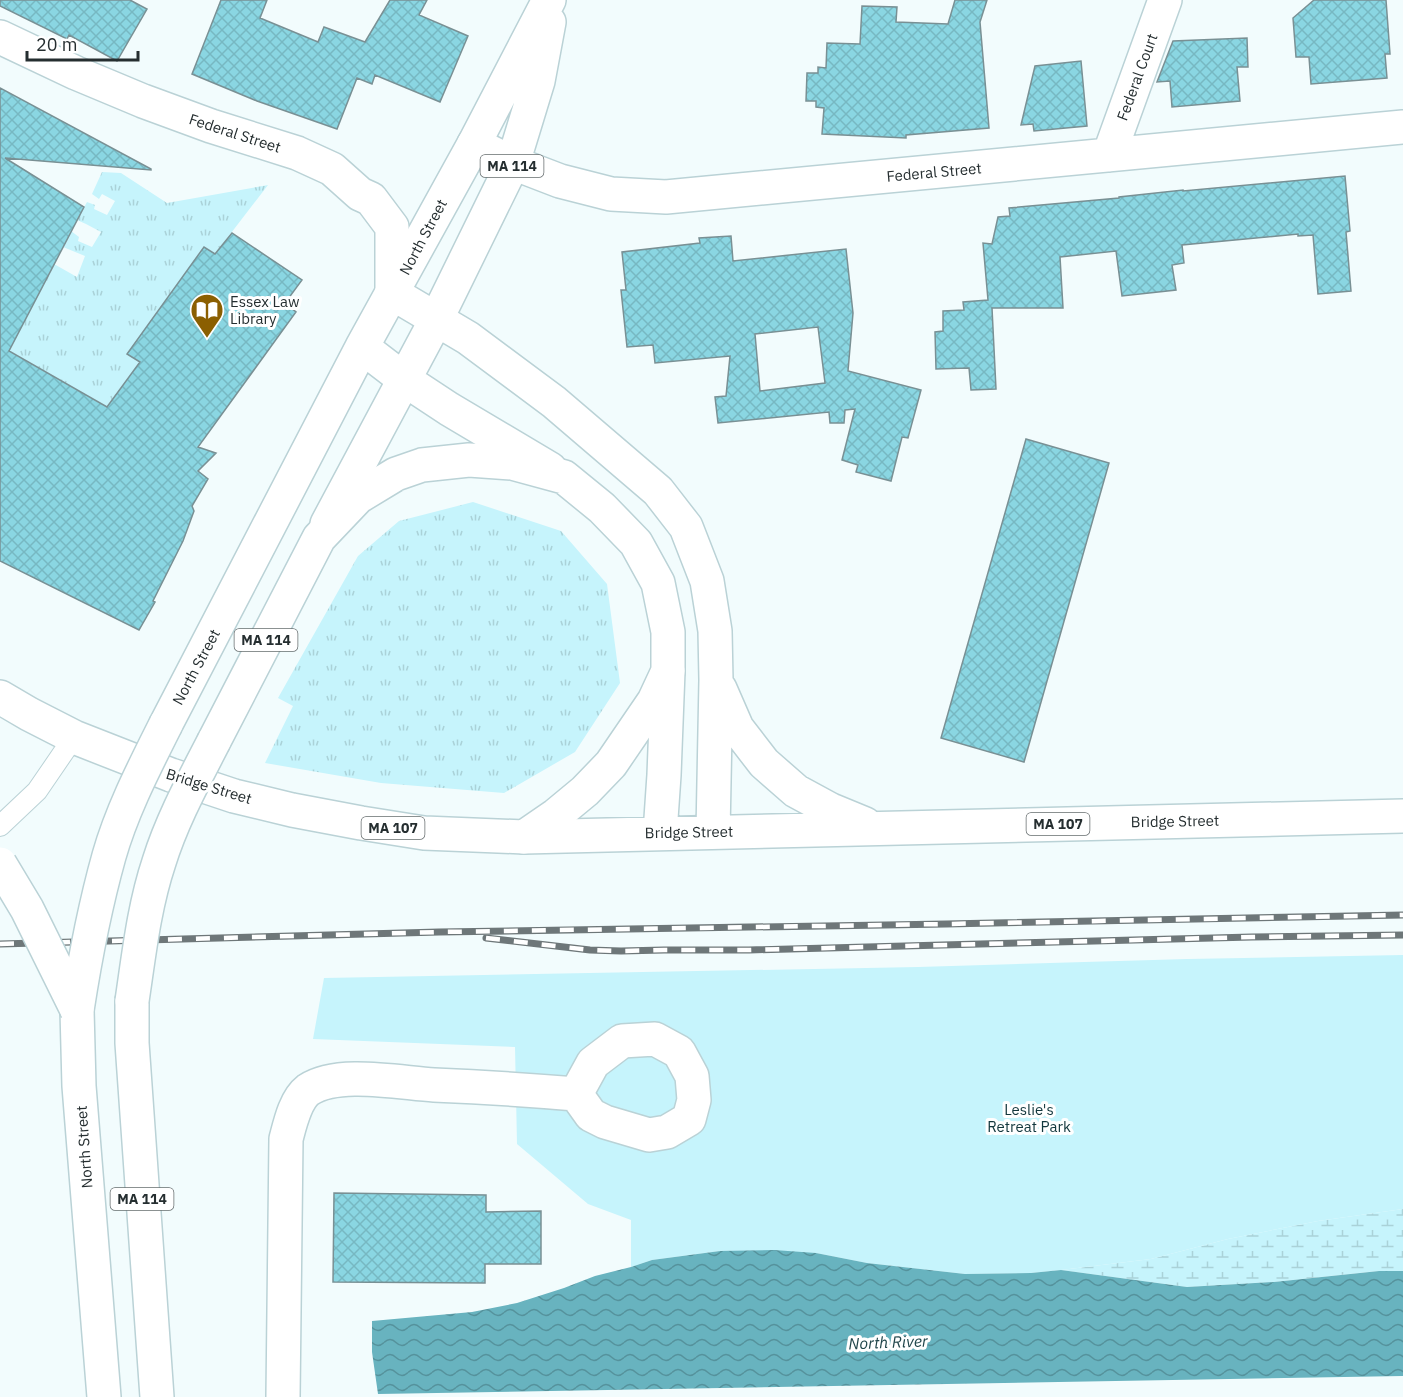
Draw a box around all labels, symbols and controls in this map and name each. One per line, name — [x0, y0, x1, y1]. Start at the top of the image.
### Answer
scale bar — [27, 24, 138, 62]
street label: Federal Court — [1112, 31, 1162, 123]
text: 20 m — [36, 33, 78, 56]
street label: Federal Street — [187, 109, 283, 157]
road number: MA 114 — [480, 155, 544, 177]
street label: Federal Street — [886, 158, 982, 186]
street label: North Street — [395, 196, 451, 278]
library icon: Essex Law Library — [189, 292, 225, 339]
place label: Essex Law Library — [230, 292, 300, 328]
street label: North Street — [168, 626, 224, 708]
road number: MA 114 — [234, 629, 298, 651]
street label: Bridge Street — [164, 764, 254, 808]
street label: Bridge Street — [1131, 811, 1219, 831]
road number: MA 107 — [1026, 813, 1090, 835]
road number: MA 107 — [362, 817, 424, 839]
street label: Bridge Street — [645, 822, 733, 842]
park label: Leslie's Retreat Park — [987, 1100, 1071, 1136]
street label: North Street — [72, 1105, 96, 1189]
road number: MA 114 — [110, 1188, 174, 1210]
water label: North River — [848, 1331, 929, 1353]

